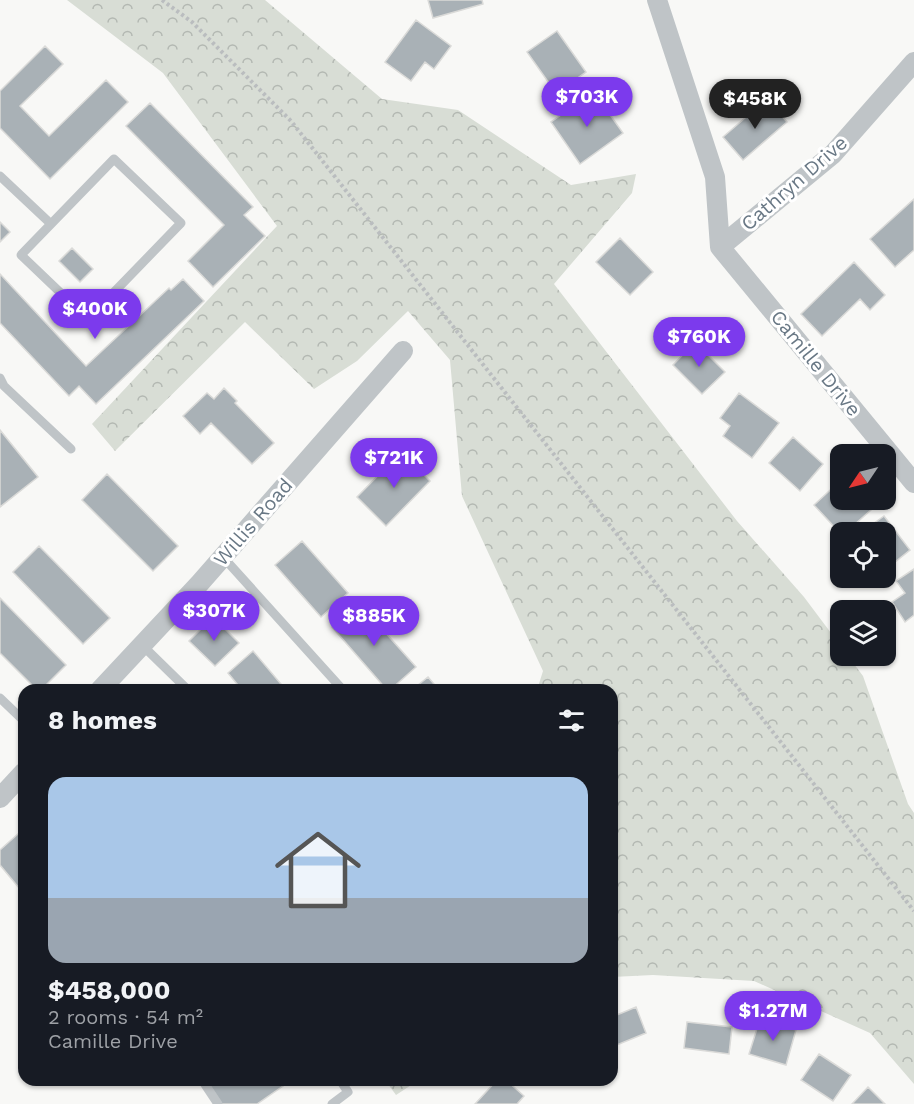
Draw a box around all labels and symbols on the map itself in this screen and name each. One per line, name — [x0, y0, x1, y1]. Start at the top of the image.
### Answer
pin: $703K — [545, 77, 629, 128]
pin: $458K — [713, 79, 797, 130]
street label: Cathryn Drive — [736, 130, 852, 236]
pin: $400K — [53, 289, 137, 340]
street label: Camille Drive — [766, 305, 866, 421]
pin: $760K — [657, 317, 741, 368]
pin: $721K — [352, 438, 436, 489]
north arrow — [830, 444, 896, 510]
street label: Willis Road — [208, 473, 298, 571]
pin: $307K — [172, 591, 256, 642]
pin: $885K — [332, 596, 416, 647]
pin: $1.27M — [724, 991, 822, 1042]

